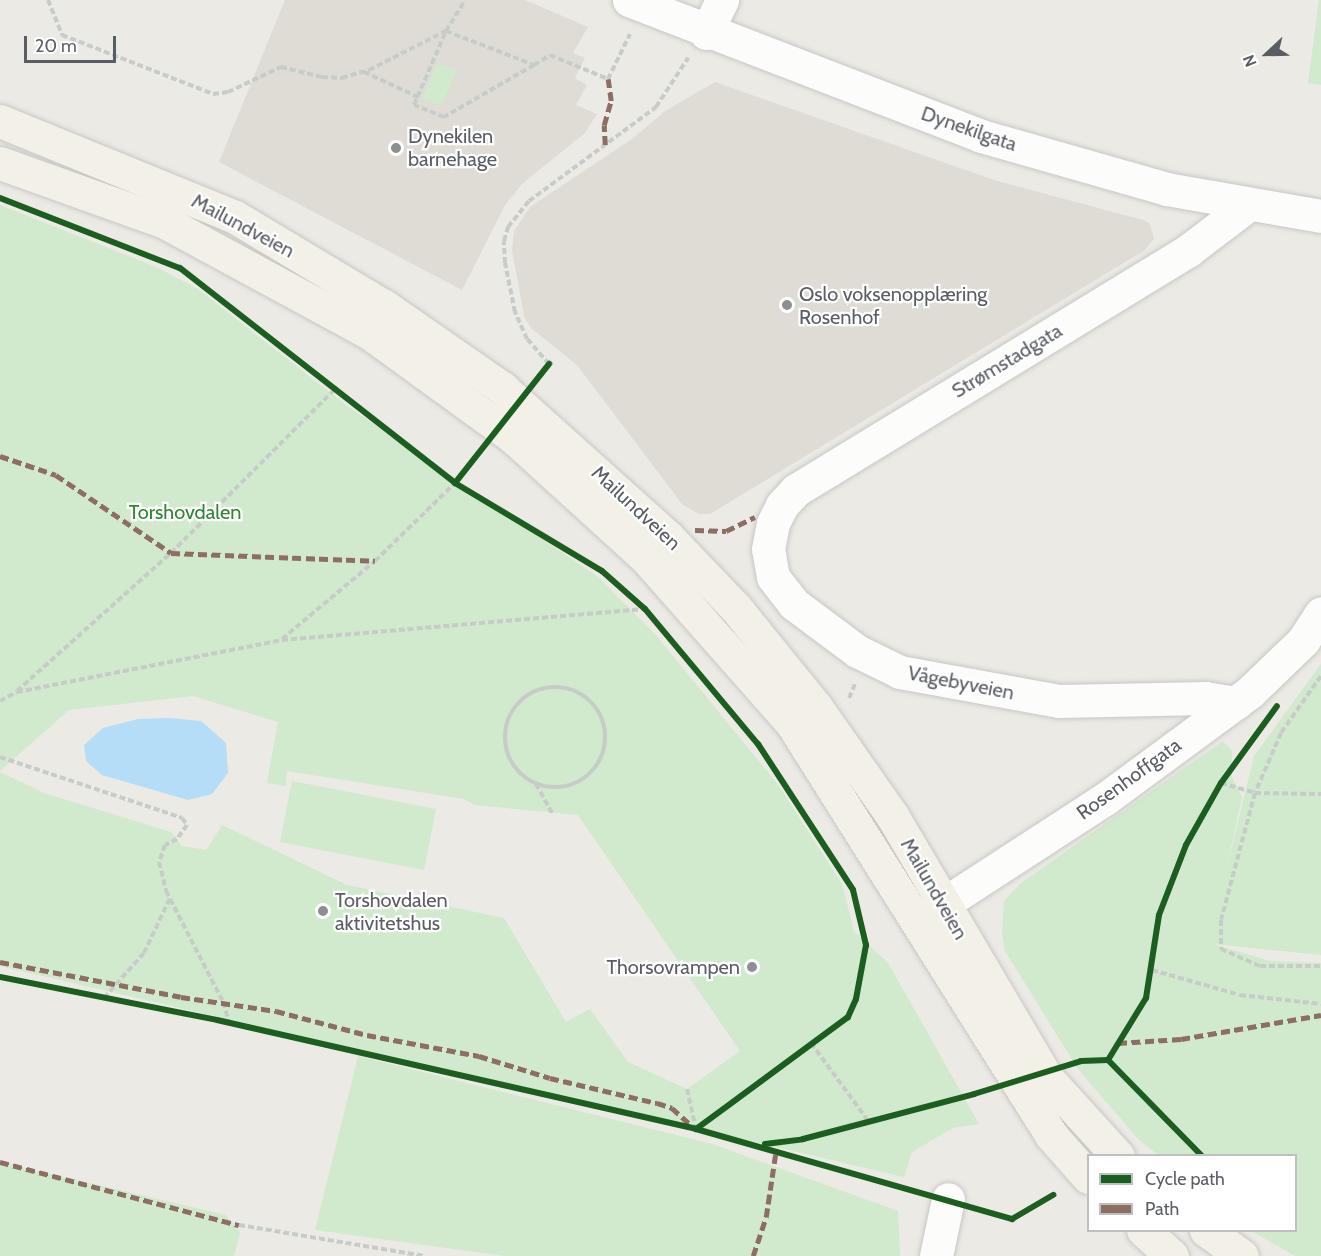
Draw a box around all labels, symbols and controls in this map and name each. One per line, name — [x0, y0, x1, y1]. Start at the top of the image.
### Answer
scale bar — [27, 24, 118, 62]
north arrow — [1237, 24, 1297, 84]
text: 20 m — [35, 35, 77, 57]
text: N — [1239, 52, 1261, 70]
street label: Dynekilgata — [918, 101, 1020, 157]
place label: Dynekilen barnehage — [408, 124, 497, 171]
marker: Dynekilen barnehage — [389, 141, 403, 155]
street label: Mailundveien — [187, 189, 299, 263]
place label: Oslo voksenopplæring Rosenhof — [799, 282, 987, 329]
marker: Oslo voksenopplæring Rosenhof — [780, 298, 794, 312]
street label: Strømstadgata — [948, 319, 1066, 403]
street label: Mailundveien — [586, 461, 686, 555]
park label: Torshovdalen — [129, 500, 241, 524]
street label: Vågebyveien — [906, 661, 1016, 705]
street label: Rosenhoffgata — [1072, 733, 1186, 825]
street label: Mailundveien — [895, 834, 973, 944]
place label: Torshovdalen aktivitetshus — [335, 888, 448, 935]
marker: Torshovdalen aktivitetshus — [316, 904, 330, 918]
place label: Thorsovrampen — [606, 955, 740, 979]
marker: Thorsovrampen — [745, 960, 759, 974]
legend — [1087, 1154, 1297, 1232]
text: Cycle path — [1145, 1168, 1225, 1190]
text: Path — [1145, 1198, 1179, 1220]

